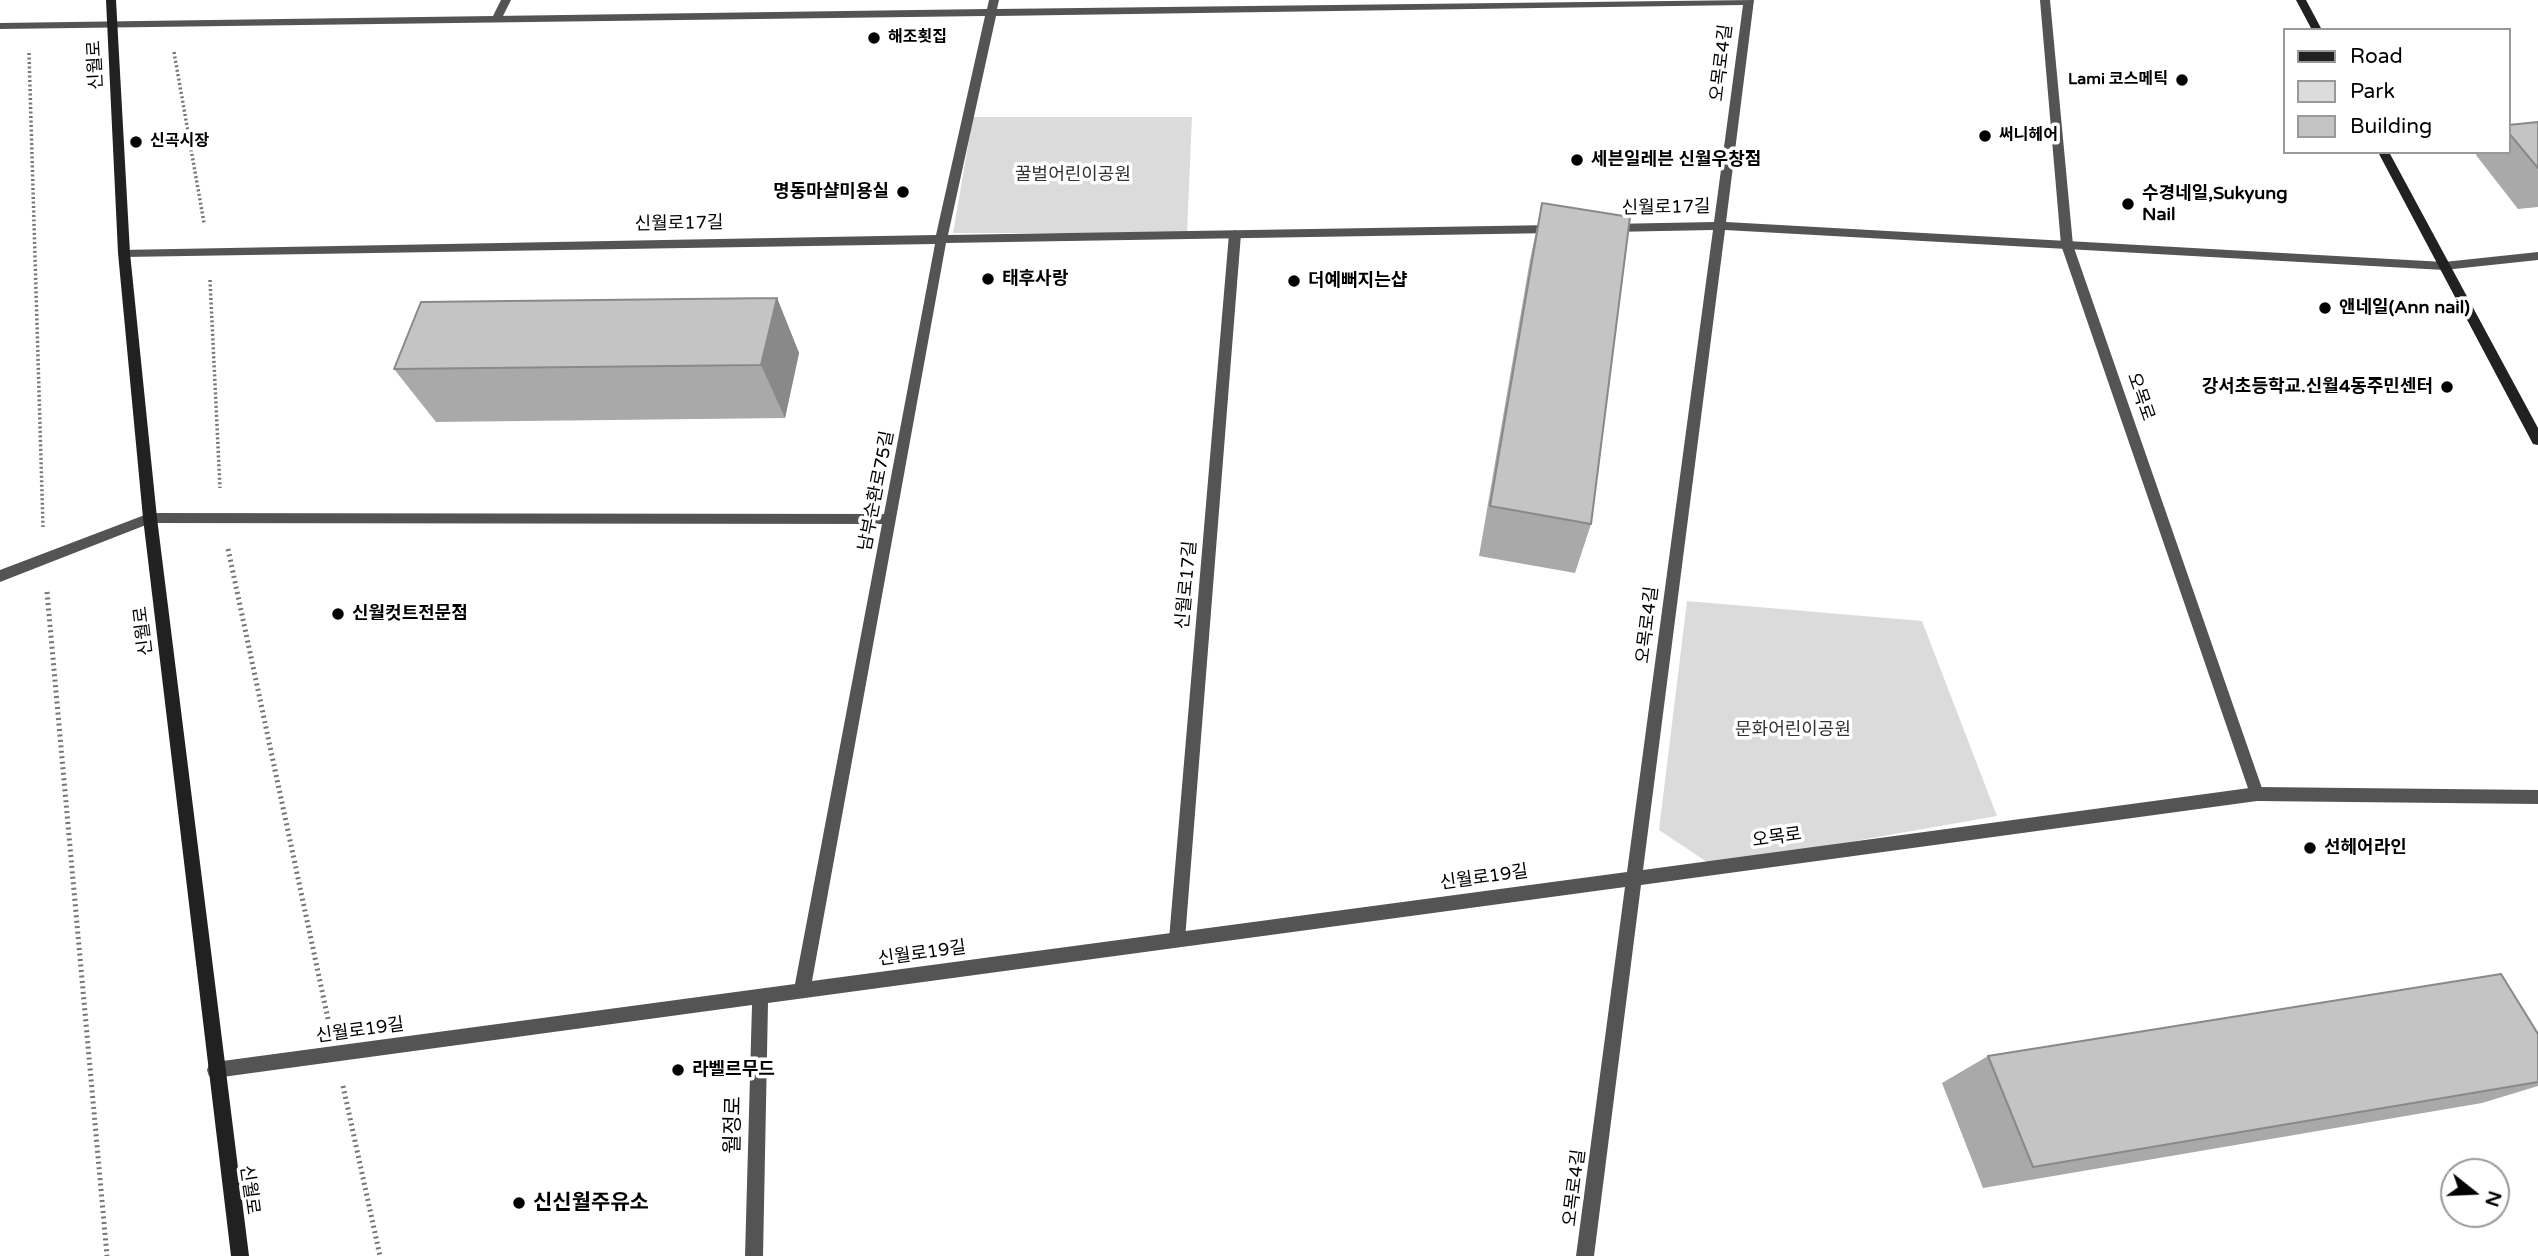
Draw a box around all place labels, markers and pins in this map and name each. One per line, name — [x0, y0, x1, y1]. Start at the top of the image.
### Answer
place label: 해조횟집 — [888, 28, 947, 48]
marker: 해조횟집 — [866, 30, 882, 46]
place label: Lami 코스메틱 — [2068, 70, 2168, 90]
marker: Lami 코스메틱 — [2174, 72, 2190, 88]
place label: 써니헤어 — [1999, 126, 2058, 146]
marker: 써니헤어 — [1977, 128, 1993, 144]
place label: 신곡시장 — [150, 132, 209, 152]
marker: 신곡시장 — [128, 134, 144, 150]
place label: 세븐일레븐 신월우창점 — [1591, 149, 1761, 171]
marker: 세븐일레븐 신월우창점 — [1569, 152, 1585, 168]
place label: 명동마샬미용실 — [773, 181, 889, 203]
place label: 수경네일,Sukyung Nail — [2142, 183, 2288, 226]
marker: 명동마샬미용실 — [895, 184, 911, 200]
marker: 수경네일,Sukyung Nail — [2120, 196, 2136, 212]
place label: 태후사랑 — [1002, 268, 1068, 290]
place label: 더예뻐지는샵 — [1308, 270, 1407, 292]
marker: 태후사랑 — [980, 271, 996, 287]
marker: 더예뻐지는샵 — [1286, 273, 1302, 289]
place label: 앤네일(Ann nail) — [2339, 297, 2470, 319]
marker: 앤네일(Ann nail) — [2317, 300, 2333, 316]
place label: 강서초등학교.신월4동주민센터 — [2202, 376, 2433, 398]
marker: 강서초등학교.신월4동주민센터 — [2439, 379, 2455, 395]
place label: 신월컷트전문점 — [352, 603, 468, 625]
marker: 신월컷트전문점 — [330, 606, 346, 622]
place label: 선헤어라인 — [2324, 837, 2407, 859]
marker: 선헤어라인 — [2302, 840, 2318, 856]
place label: 라벨르무드 — [692, 1059, 775, 1081]
marker: 라벨르무드 — [670, 1062, 686, 1078]
place label: 신신월주유소 — [533, 1190, 649, 1216]
marker: 신신월주유소 — [511, 1195, 527, 1211]

